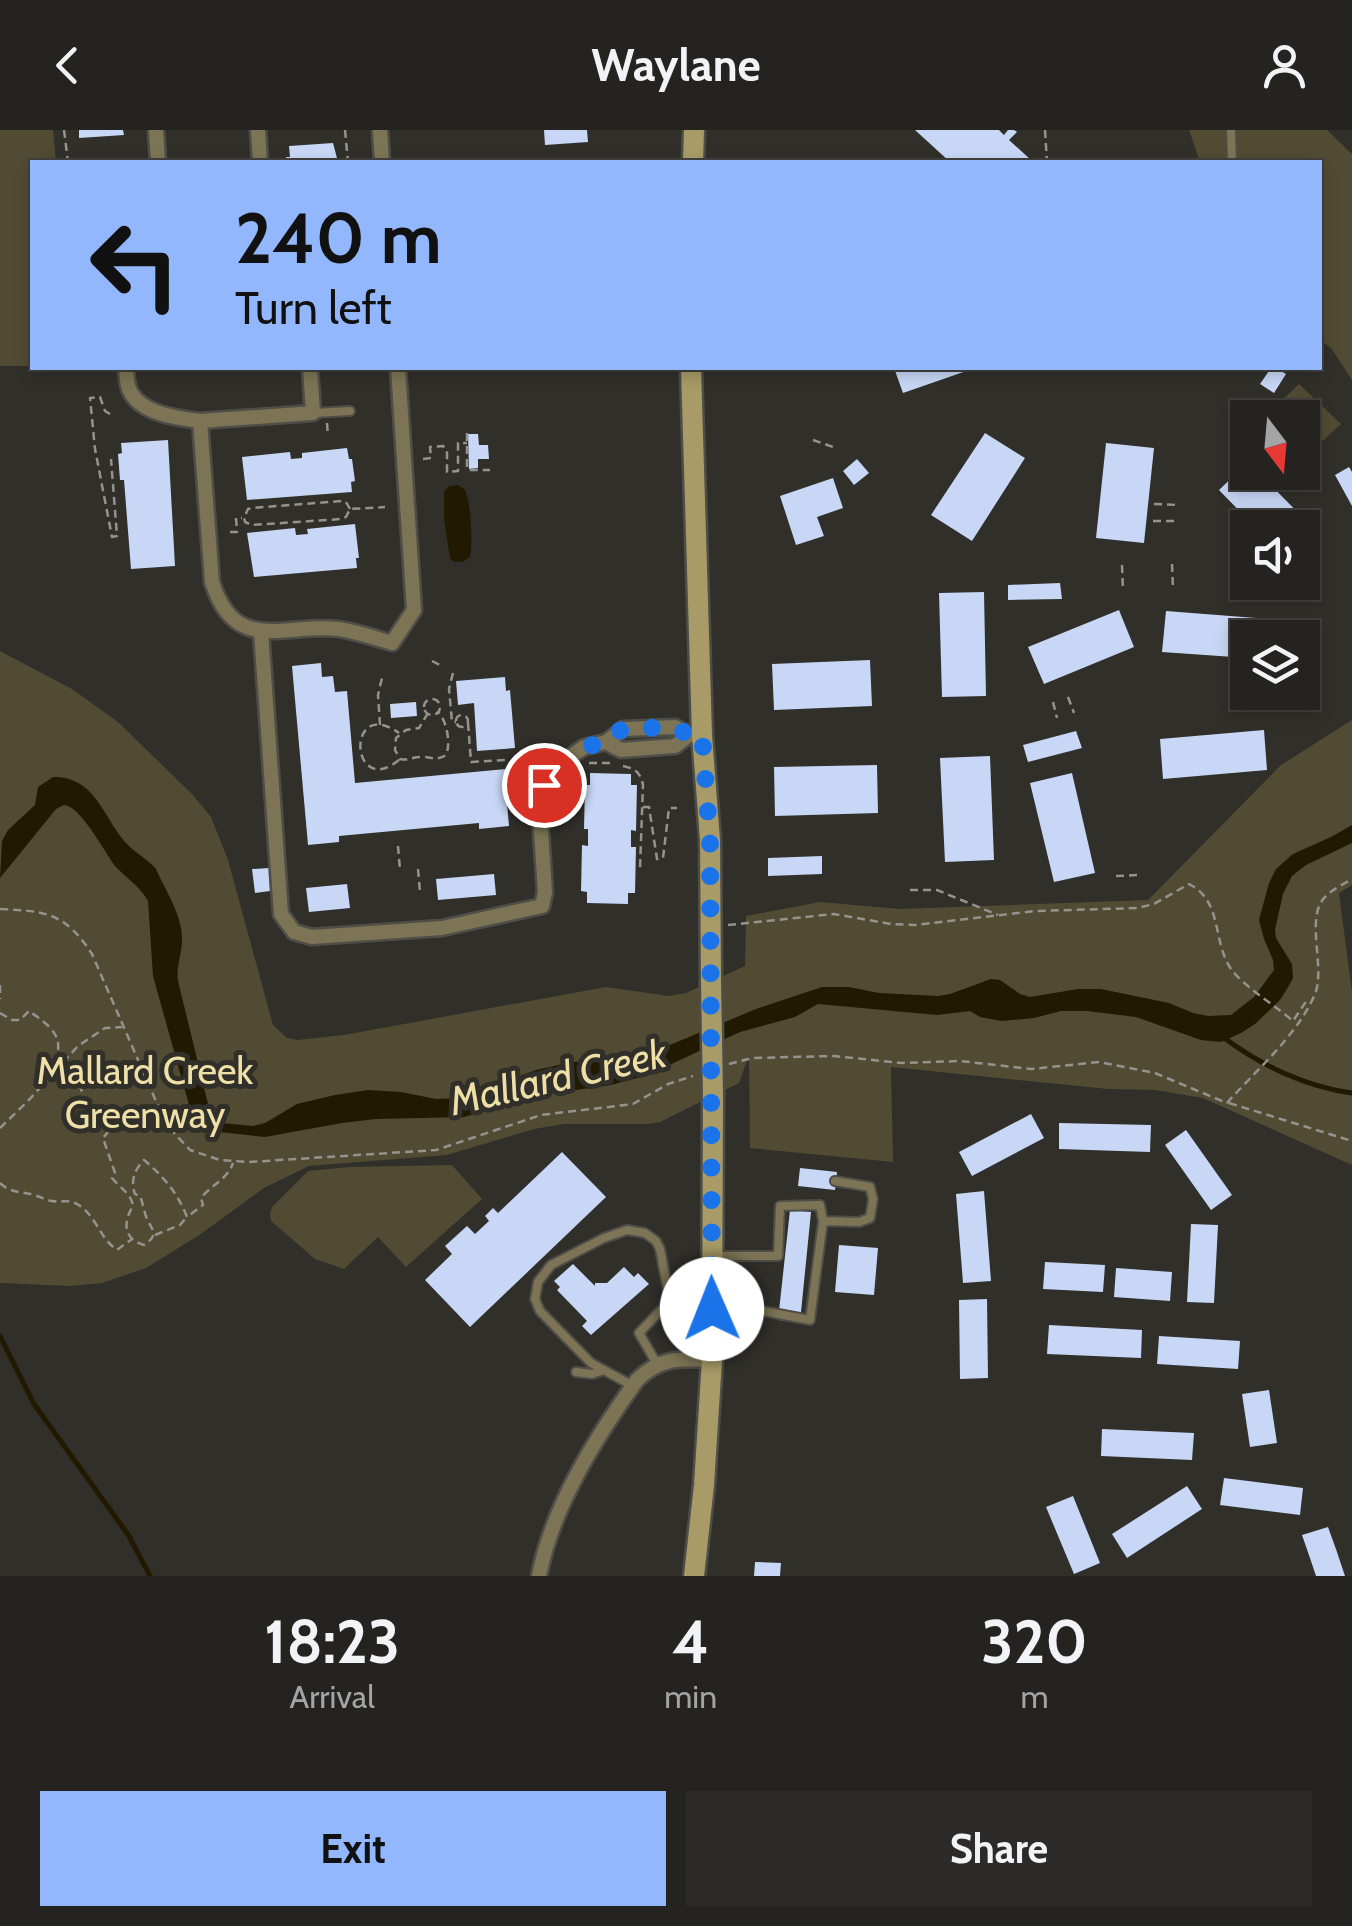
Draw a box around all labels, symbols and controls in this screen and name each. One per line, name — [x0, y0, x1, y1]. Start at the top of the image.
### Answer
icon: back — [40, 38, 95, 93]
text: Waylane — [591, 38, 761, 92]
icon: person — [1257, 38, 1312, 93]
text: 240 m — [235, 195, 442, 281]
icon: left — [70, 200, 200, 330]
text: Turn left — [235, 281, 392, 335]
north arrow — [1230, 400, 1320, 490]
map controls — [1230, 400, 1320, 710]
button: sound — [1230, 510, 1320, 600]
button: layers — [1230, 620, 1320, 710]
pin — [502, 743, 587, 828]
icon: arrive — [517, 758, 572, 813]
water label: Mallard Creek — [444, 1027, 673, 1125]
park label: Mallard Creek Greenway — [37, 1047, 253, 1138]
position arrow — [660, 1257, 764, 1361]
text: 18:23 — [264, 1605, 400, 1678]
text: 4 — [672, 1605, 709, 1678]
text: 320 — [981, 1605, 1088, 1678]
text: Arrival — [290, 1677, 375, 1716]
text: min — [664, 1677, 717, 1716]
text: m — [1020, 1677, 1049, 1716]
button: Exit — [40, 1791, 666, 1906]
button: Share — [686, 1791, 1312, 1906]

